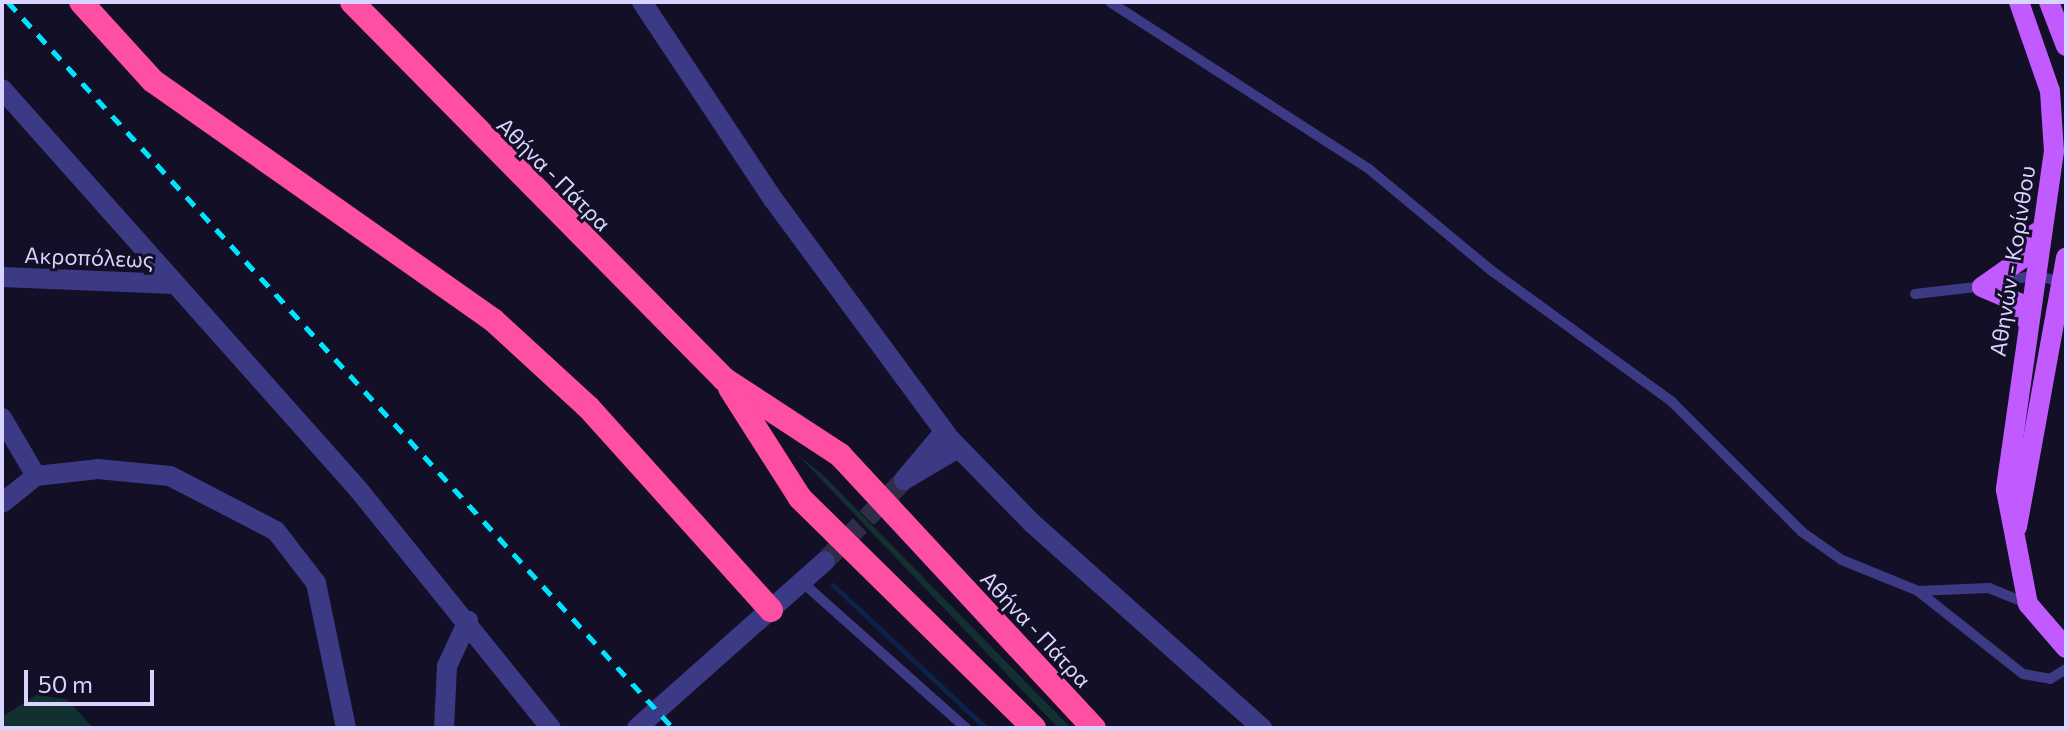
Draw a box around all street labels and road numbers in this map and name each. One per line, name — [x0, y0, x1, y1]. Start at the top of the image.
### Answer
street label: Αθήνα - Πάτρα — [492, 112, 616, 236]
street label: Αθηνών - Κορίνθου — [1984, 164, 2040, 358]
street label: Ακροπόλεως — [24, 242, 154, 272]
street label: Αθήνα - Πάτρα — [975, 565, 1097, 693]

